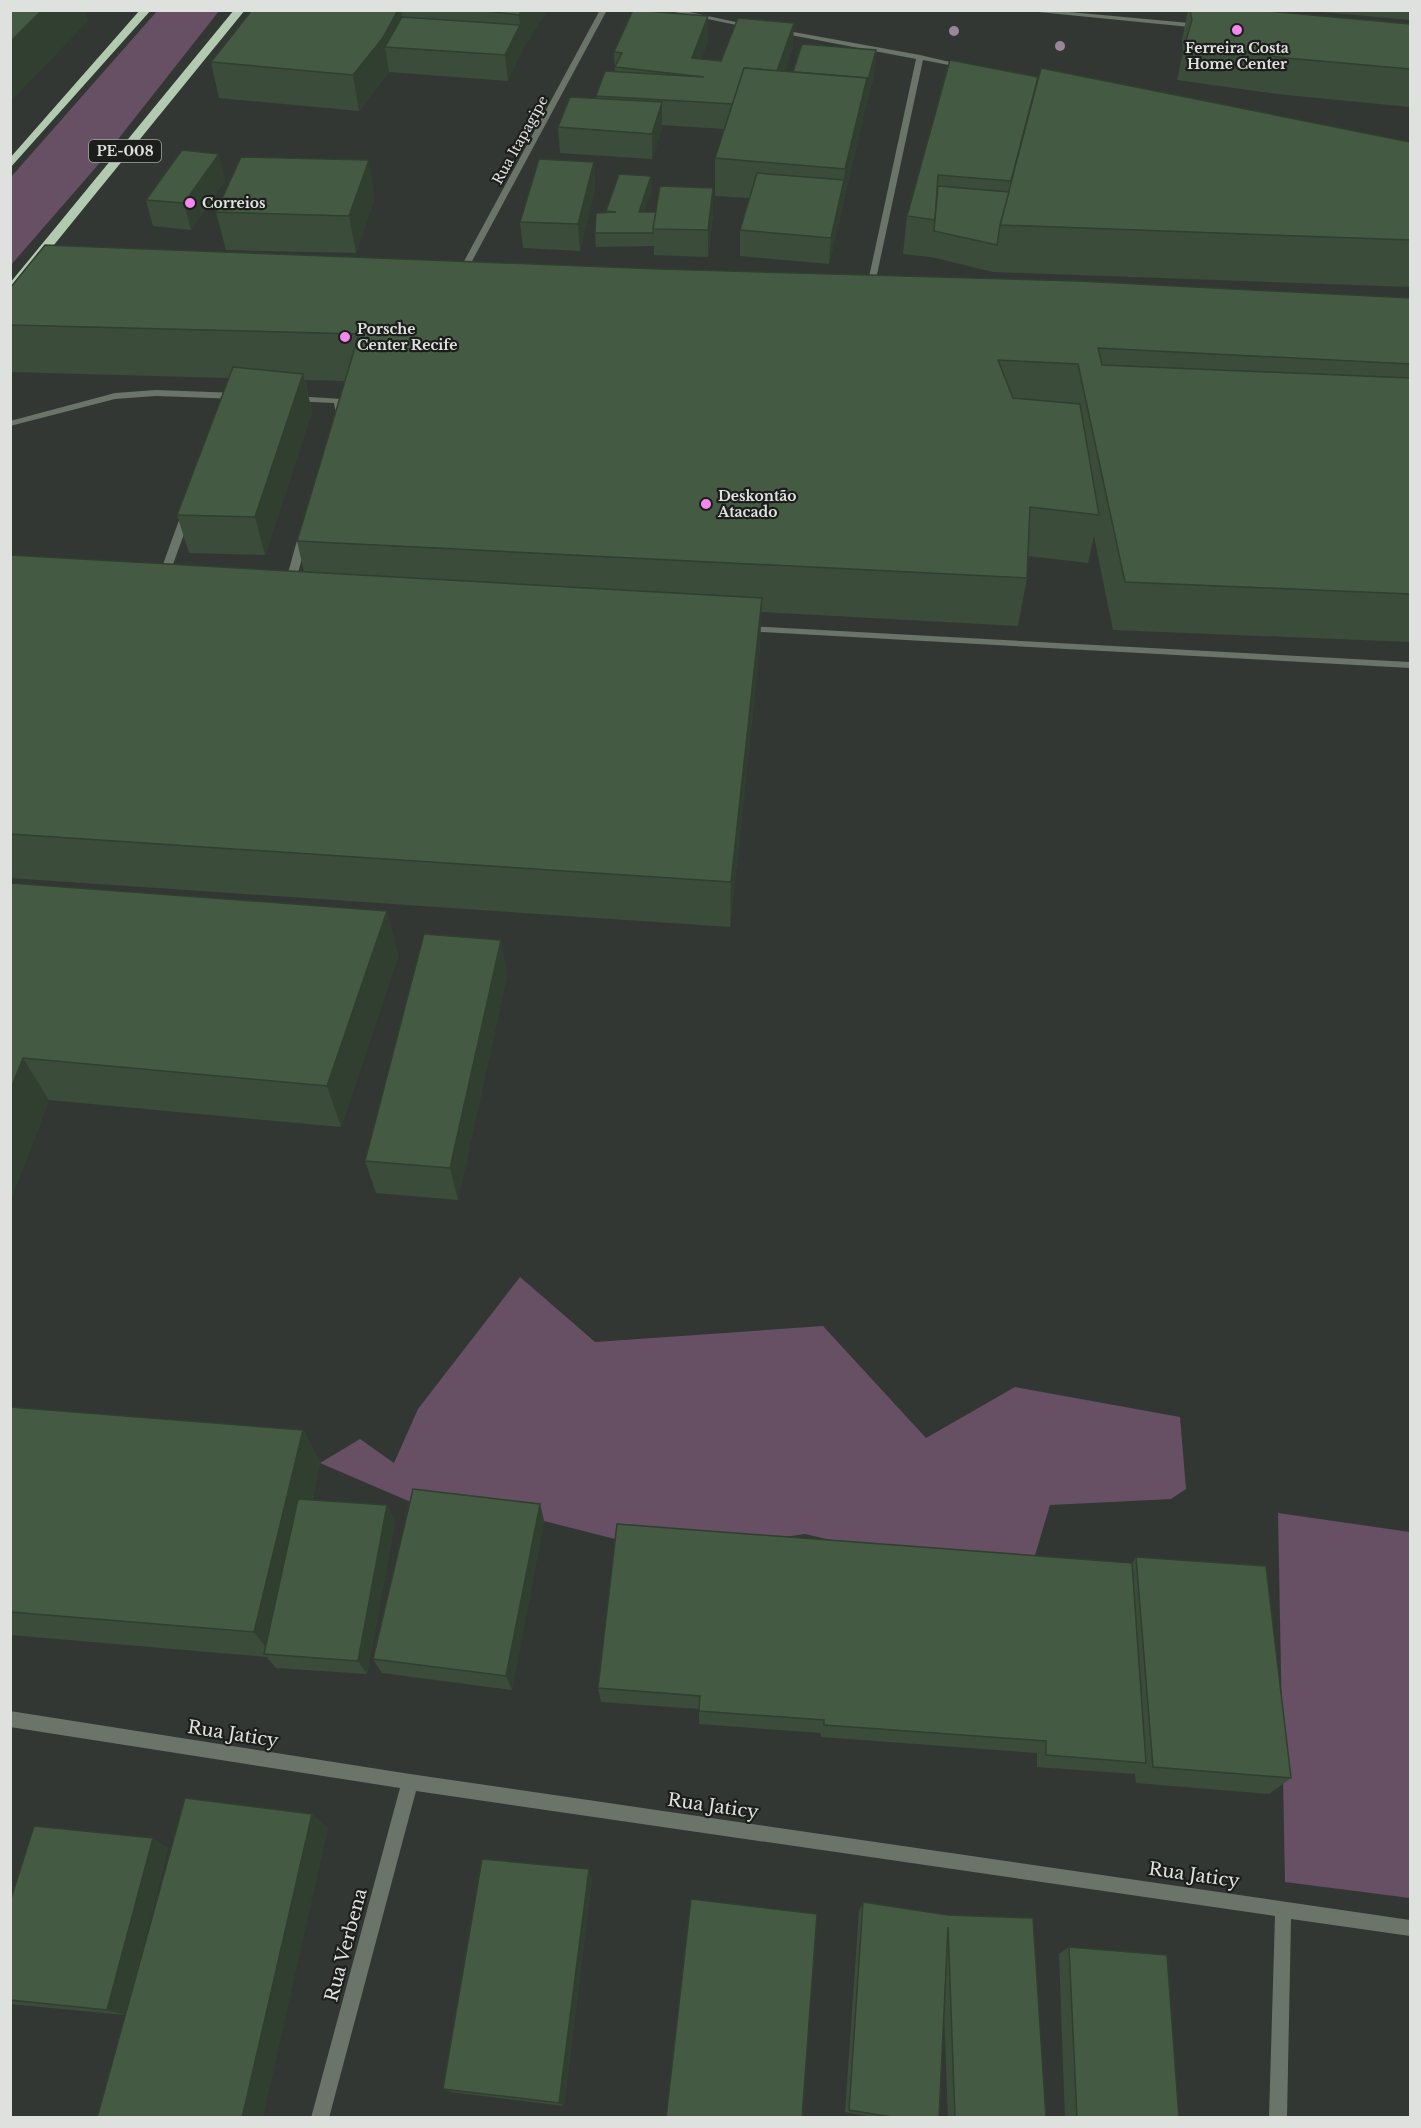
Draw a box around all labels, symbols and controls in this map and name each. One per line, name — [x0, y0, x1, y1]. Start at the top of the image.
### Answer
marker: Ferreira Costa Home Center — [1230, 23, 1244, 37]
place label: Ferreira Costa Home Center — [1185, 39, 1289, 73]
street label: Rua Itapagipe — [488, 93, 552, 187]
road number: PE-008 — [89, 140, 161, 162]
place label: Correios — [202, 194, 266, 212]
marker: Correios — [183, 196, 197, 210]
place label: Porsche Center Recife — [357, 320, 458, 354]
marker: Porsche Center Recife — [338, 330, 352, 344]
place label: Deskontão Atacado — [717, 487, 797, 521]
marker: Deskontão Atacado — [699, 497, 713, 511]
street label: Rua Jaticy — [186, 1716, 281, 1752]
street label: Rua Jaticy — [666, 1789, 760, 1823]
street label: Rua Jaticy — [1147, 1858, 1241, 1892]
street label: Rua Verbena — [320, 1886, 372, 2004]

